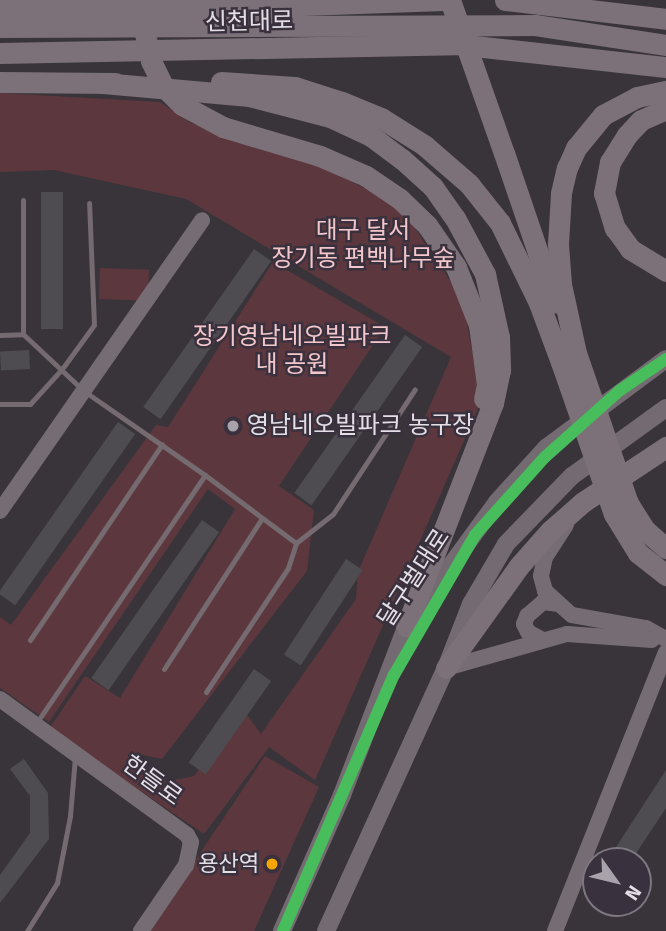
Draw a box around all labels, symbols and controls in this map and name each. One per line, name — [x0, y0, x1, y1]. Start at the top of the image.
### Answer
street label: 신천대로 — [205, 7, 293, 37]
park label: 대구 달서 장기동 편백나무숲 — [272, 217, 454, 273]
park label: 장기영남네오빌파크 내 공원 — [193, 323, 391, 379]
place label: 영남네오빌파크 농구장 — [247, 412, 474, 440]
marker: 영남네오빌파크 농구장 — [225, 418, 241, 434]
street label: 달구벌대로 — [372, 524, 456, 632]
street label: 한들로 — [117, 750, 187, 812]
north arrow — [582, 847, 652, 917]
place label: 용산역 — [198, 851, 259, 877]
marker: 용산역 — [265, 857, 279, 871]
text: N — [620, 881, 646, 905]

